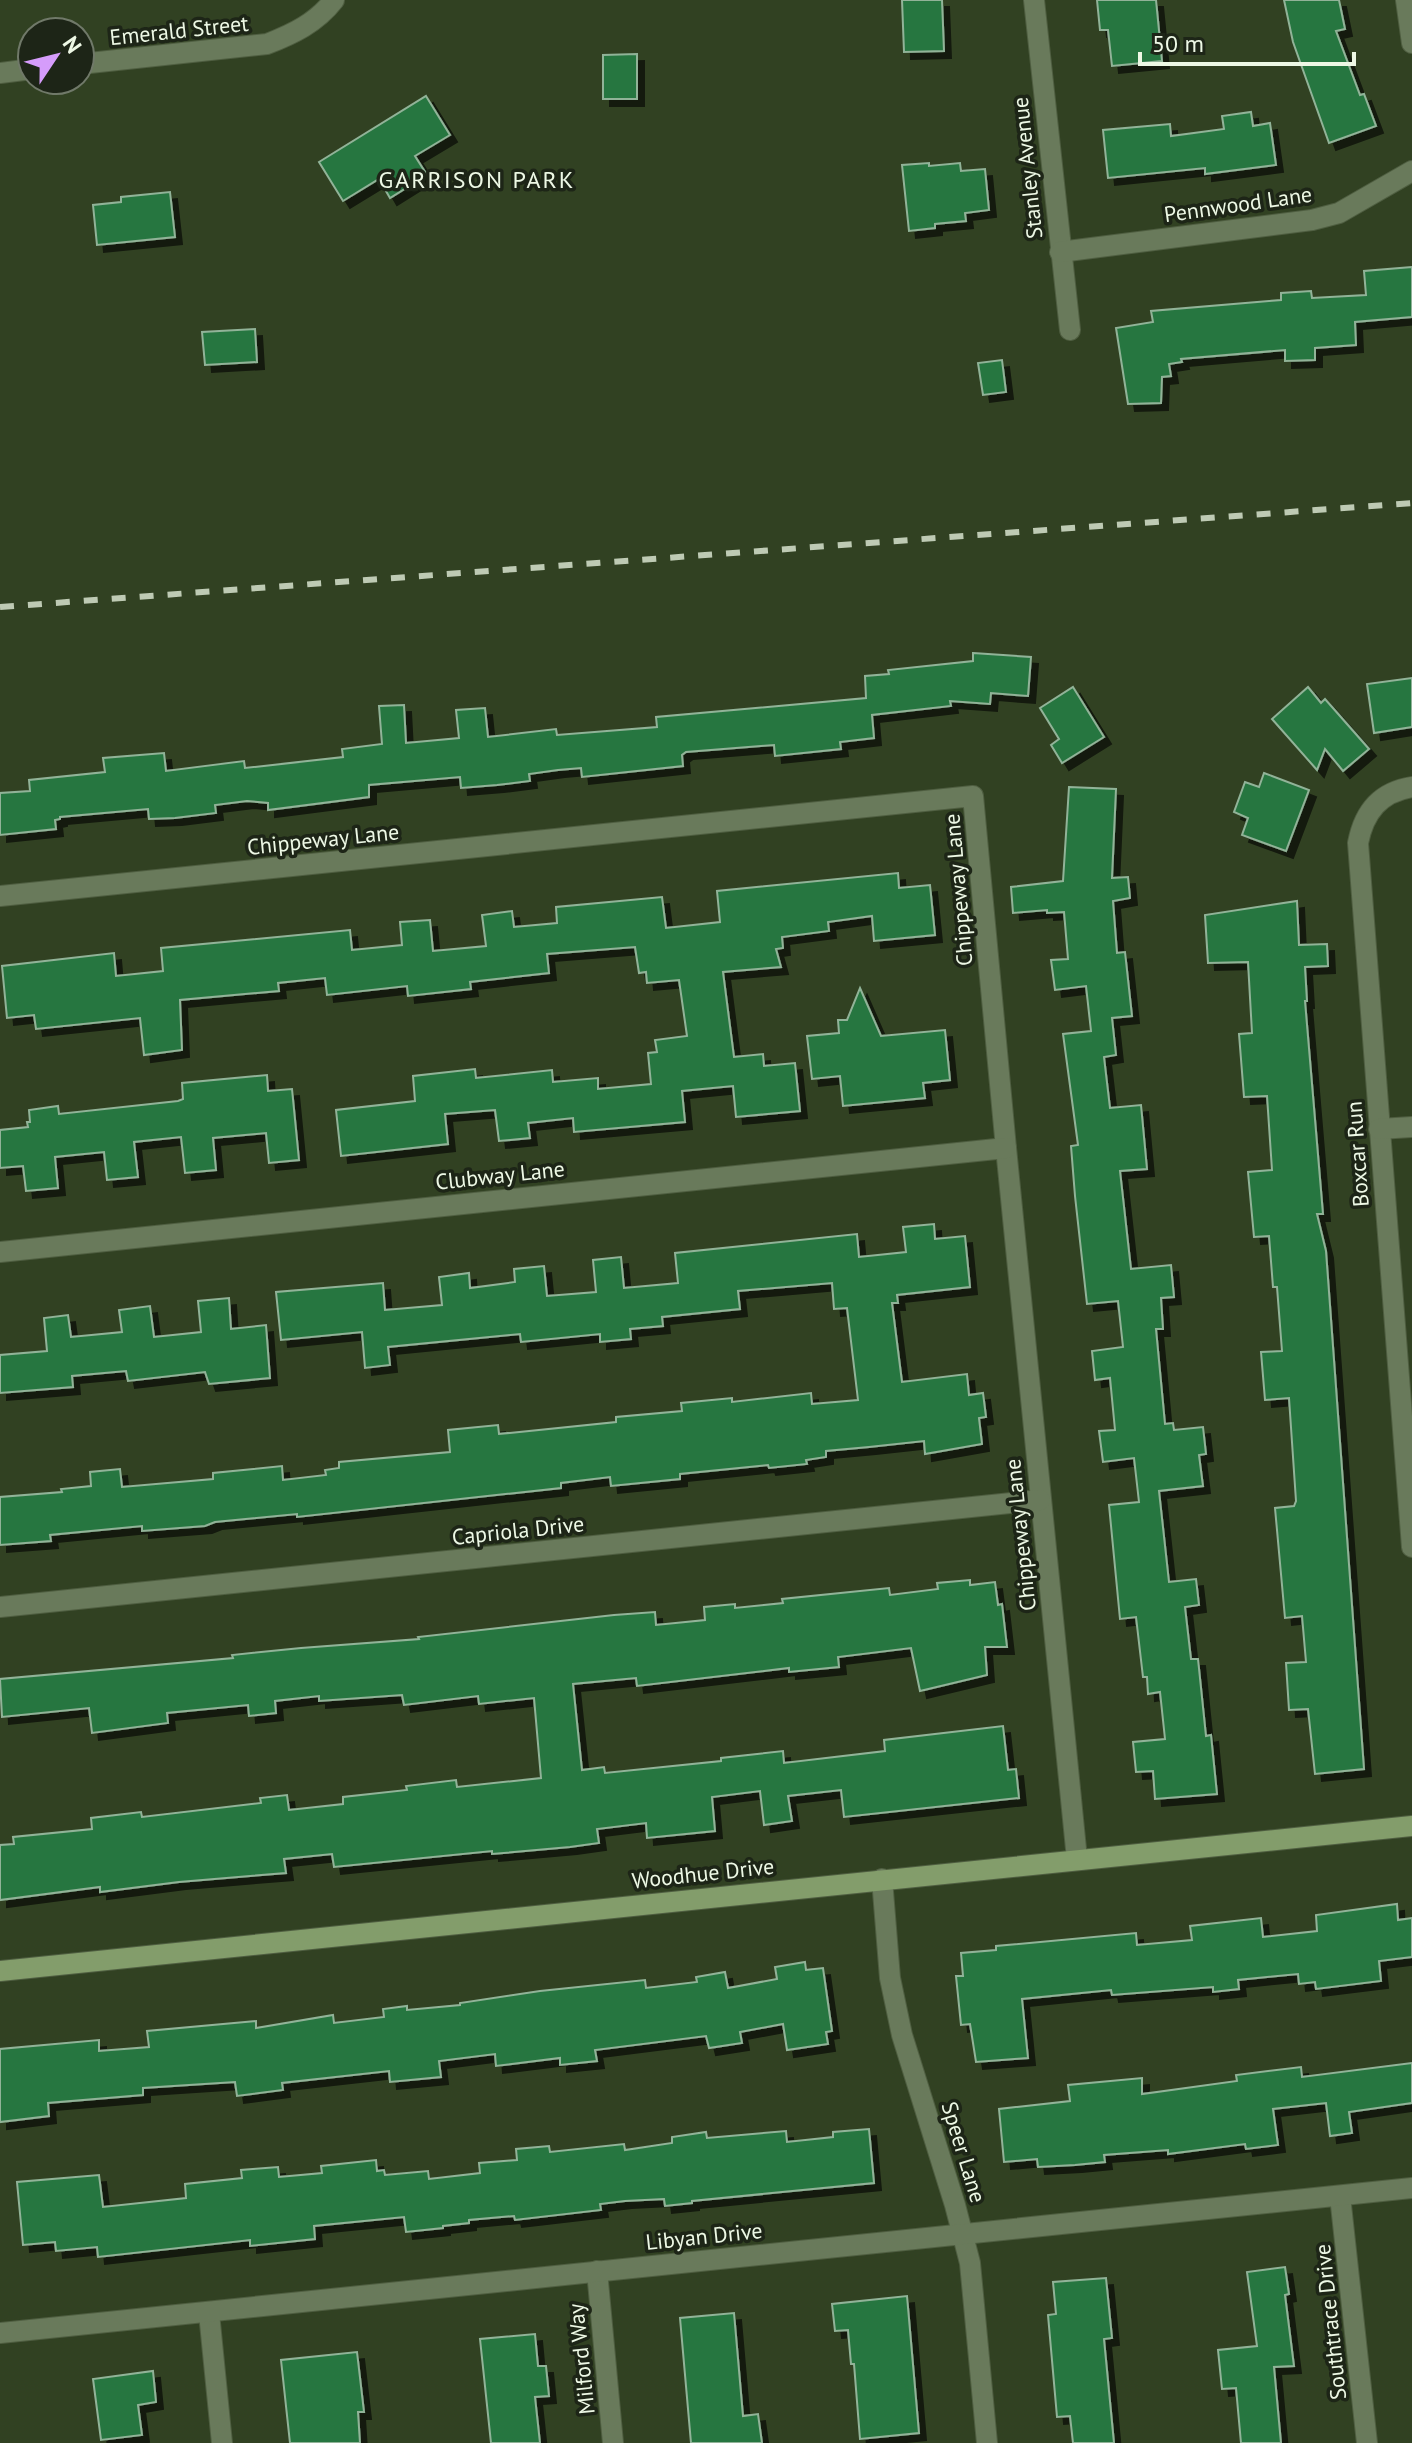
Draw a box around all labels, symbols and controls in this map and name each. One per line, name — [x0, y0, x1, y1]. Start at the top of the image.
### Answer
street label: Emerald Street — [108, 9, 250, 51]
north arrow — [16, 16, 96, 96]
scale bar — [1140, 16, 1354, 66]
text: 50 m — [1152, 28, 1204, 59]
text: N — [57, 31, 88, 58]
street label: Stanley Avenue — [1006, 96, 1048, 240]
district label: GARRISON PARK — [379, 164, 575, 195]
street label: Pennwood Lane — [1162, 180, 1314, 228]
street label: Chippeway Lane — [937, 813, 979, 967]
street label: Chippeway Lane — [246, 817, 400, 861]
street label: Boxcar Run — [1339, 1100, 1375, 1208]
street label: Clubway Lane — [434, 1154, 566, 1196]
street label: Chippeway Lane — [998, 1458, 1042, 1612]
street label: Capriola Drive — [451, 1509, 585, 1551]
street label: Woodhue Drive — [630, 1852, 776, 1894]
street label: Speer Lane — [935, 2098, 993, 2206]
street label: Libyan Drive — [644, 2216, 764, 2256]
street label: Southtrace Drive — [1308, 2243, 1352, 2401]
street label: Milford Way — [561, 2301, 601, 2416]

